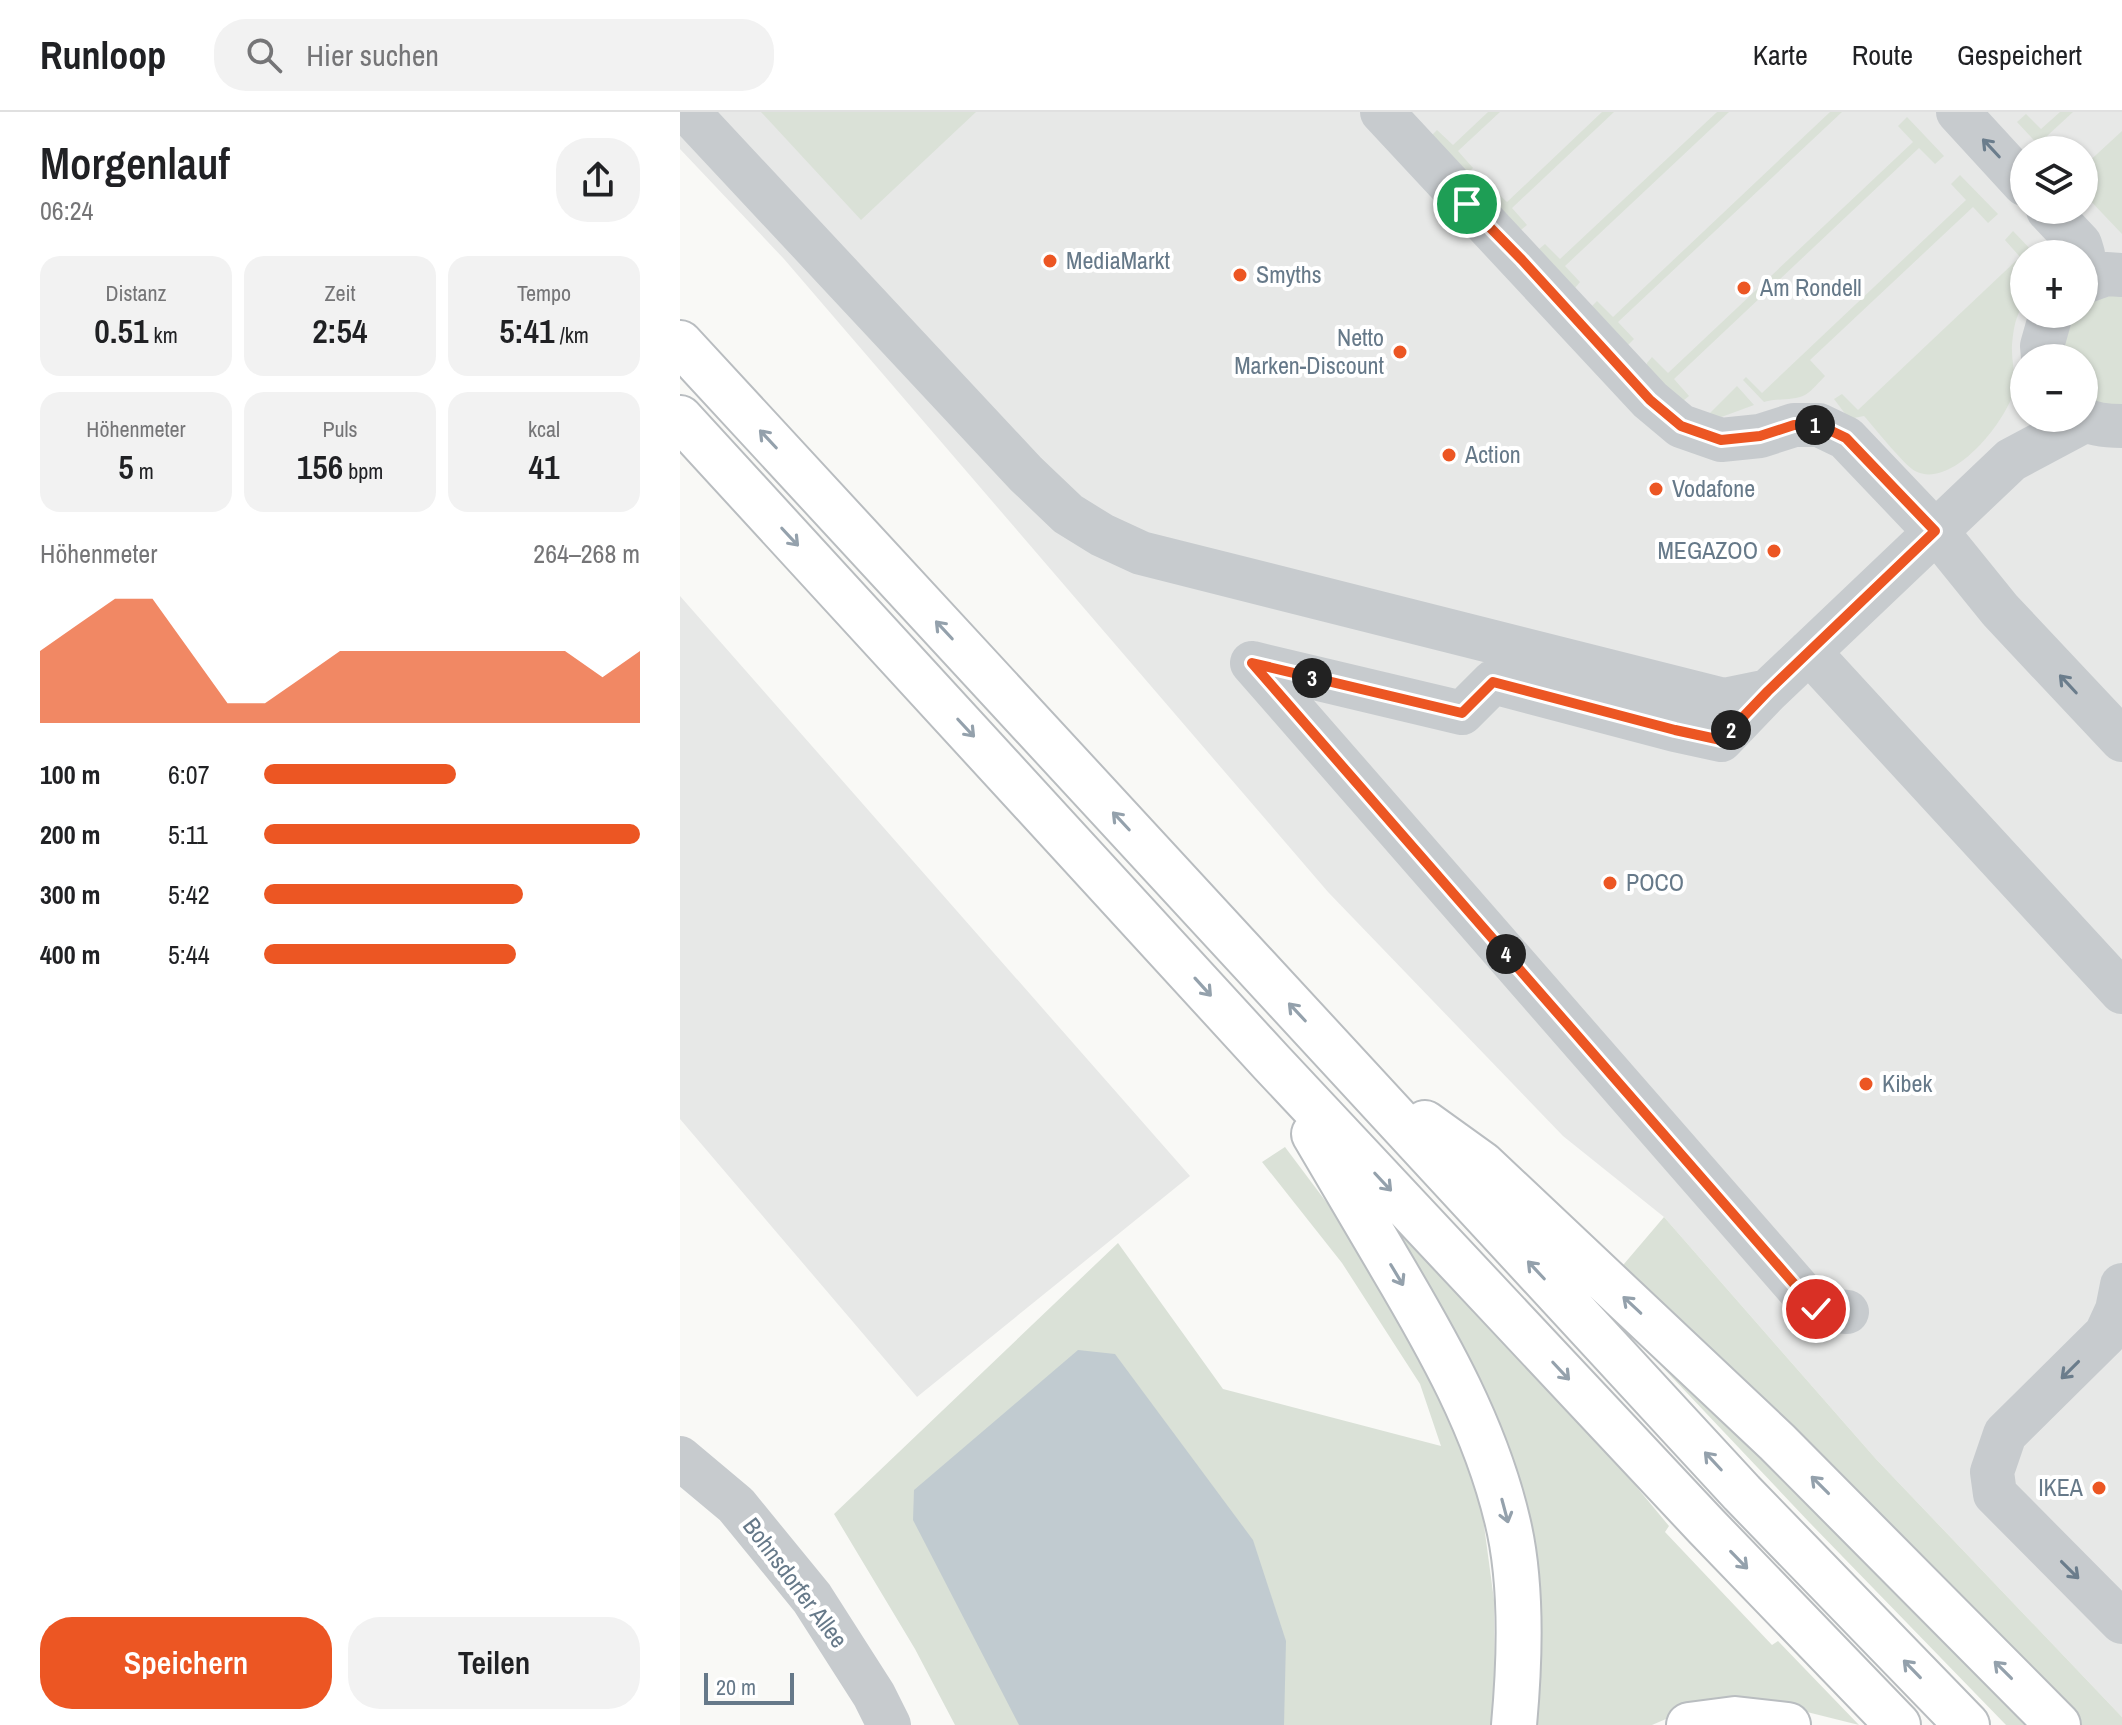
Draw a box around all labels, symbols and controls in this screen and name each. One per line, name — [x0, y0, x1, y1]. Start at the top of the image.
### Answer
search box — [214, 19, 774, 91]
text: Runloop — [40, 30, 166, 81]
icon: search — [242, 33, 286, 77]
text: Hier suchen — [306, 35, 439, 75]
text: Karte — [1753, 36, 1808, 74]
text: Route — [1852, 36, 1913, 74]
text: Gespeichert — [1957, 36, 2082, 74]
text: Morgenlauf — [40, 133, 230, 193]
map controls — [2010, 136, 2098, 432]
button: layers — [2010, 136, 2098, 224]
button: share — [556, 138, 640, 222]
one-way arrow — [1982, 139, 2000, 159]
pin — [1433, 170, 1501, 238]
icon: arrive — [1445, 182, 1489, 226]
text: 06:24 — [40, 193, 93, 228]
button: + — [2010, 240, 2098, 328]
place label: MediaMarkt — [1066, 244, 1170, 276]
marker: MediaMarkt — [1041, 252, 1059, 270]
place label: Smyths — [1256, 258, 1322, 290]
marker: Smyths — [1231, 266, 1249, 284]
place label: Am Rondell — [1759, 271, 1862, 303]
text: Distanz — [105, 278, 167, 308]
text: Zeit — [324, 278, 356, 308]
text: Tempo — [517, 278, 571, 308]
marker: Am Rondell — [1735, 279, 1753, 297]
text: 0.51 — [94, 308, 149, 354]
text: 2:54 — [312, 308, 368, 354]
text: 5:41 — [499, 308, 555, 354]
text: km — [149, 320, 178, 350]
text: /km — [555, 320, 589, 350]
place label: Netto Marken-Discount — [1234, 321, 1385, 381]
marker: Netto Marken-Discount — [1391, 343, 1409, 361]
button: − — [2010, 344, 2098, 432]
pin: 1 — [1795, 405, 1835, 445]
text: 1 — [1810, 410, 1820, 440]
text: Höhenmeter — [86, 414, 186, 444]
text: Puls — [322, 414, 358, 444]
text: kcal — [528, 414, 560, 444]
one-way arrow — [759, 429, 778, 450]
place label: Action — [1464, 438, 1521, 470]
text: 5 — [118, 444, 134, 490]
text: 156 — [297, 444, 343, 490]
text: 41 — [528, 444, 560, 490]
marker: Action — [1440, 446, 1458, 464]
text: m — [134, 456, 154, 486]
text: bpm — [343, 456, 383, 486]
place label: Vodafone — [1672, 472, 1755, 504]
marker: Vodafone — [1647, 480, 1665, 498]
one-way arrow — [780, 526, 798, 546]
place label: MEGAZOO — [1657, 534, 1758, 566]
text: Höhenmeter — [40, 536, 157, 571]
text: 264–268 m — [533, 536, 640, 571]
marker: MEGAZOO — [1765, 542, 1783, 560]
one-way arrow — [935, 620, 954, 640]
pin: 3 — [1292, 658, 1332, 698]
text: 3 — [1307, 663, 1317, 693]
one-way arrow — [2060, 674, 2078, 694]
pin: 2 — [1711, 710, 1751, 750]
text: 2 — [1726, 715, 1736, 745]
one-way arrow — [956, 718, 974, 738]
text: 100 m — [40, 757, 100, 792]
text: 6:07 — [168, 757, 210, 792]
one-way arrow — [1111, 811, 1130, 831]
text: 200 m — [40, 817, 100, 852]
text: 5:11 — [168, 817, 208, 852]
place label: POCO — [1626, 866, 1684, 898]
marker: POCO — [1601, 874, 1619, 892]
text: 300 m — [40, 877, 100, 912]
text: 5:42 — [168, 877, 210, 912]
pin: 4 — [1486, 934, 1526, 974]
text: 400 m — [40, 937, 100, 972]
text: 5:44 — [168, 937, 210, 972]
text: 4 — [1501, 939, 1511, 969]
one-way arrow — [1193, 977, 1212, 997]
one-way arrow — [1287, 1002, 1306, 1022]
place label: Kibek — [1882, 1067, 1932, 1099]
marker: Kibek — [1857, 1075, 1875, 1093]
one-way arrow — [1373, 1171, 1391, 1191]
one-way arrow — [1528, 1261, 1546, 1281]
one-way arrow — [1389, 1263, 1405, 1286]
pin — [1782, 1275, 1850, 1343]
icon: check — [1794, 1287, 1838, 1331]
one-way arrow — [1622, 1296, 1642, 1315]
one-way arrow — [2061, 1360, 2080, 1379]
one-way arrow — [1551, 1361, 1570, 1381]
one-way arrow — [1703, 1451, 1722, 1471]
place label: IKEA — [2038, 1471, 2084, 1503]
one-way arrow — [1811, 1476, 1830, 1495]
marker: IKEA — [2090, 1479, 2108, 1497]
one-way arrow — [1498, 1497, 1513, 1523]
street label: Bohnsdorfer Allee — [736, 1511, 855, 1654]
one-way arrow — [1730, 1550, 1749, 1570]
one-way arrow — [2061, 1560, 2080, 1580]
button: Speichern — [40, 1617, 332, 1709]
button: Teilen — [348, 1617, 640, 1709]
one-way arrow — [1903, 1659, 1922, 1679]
one-way arrow — [1994, 1661, 2013, 1680]
scale bar — [704, 1669, 794, 1705]
text: 20 m — [716, 1672, 756, 1702]

